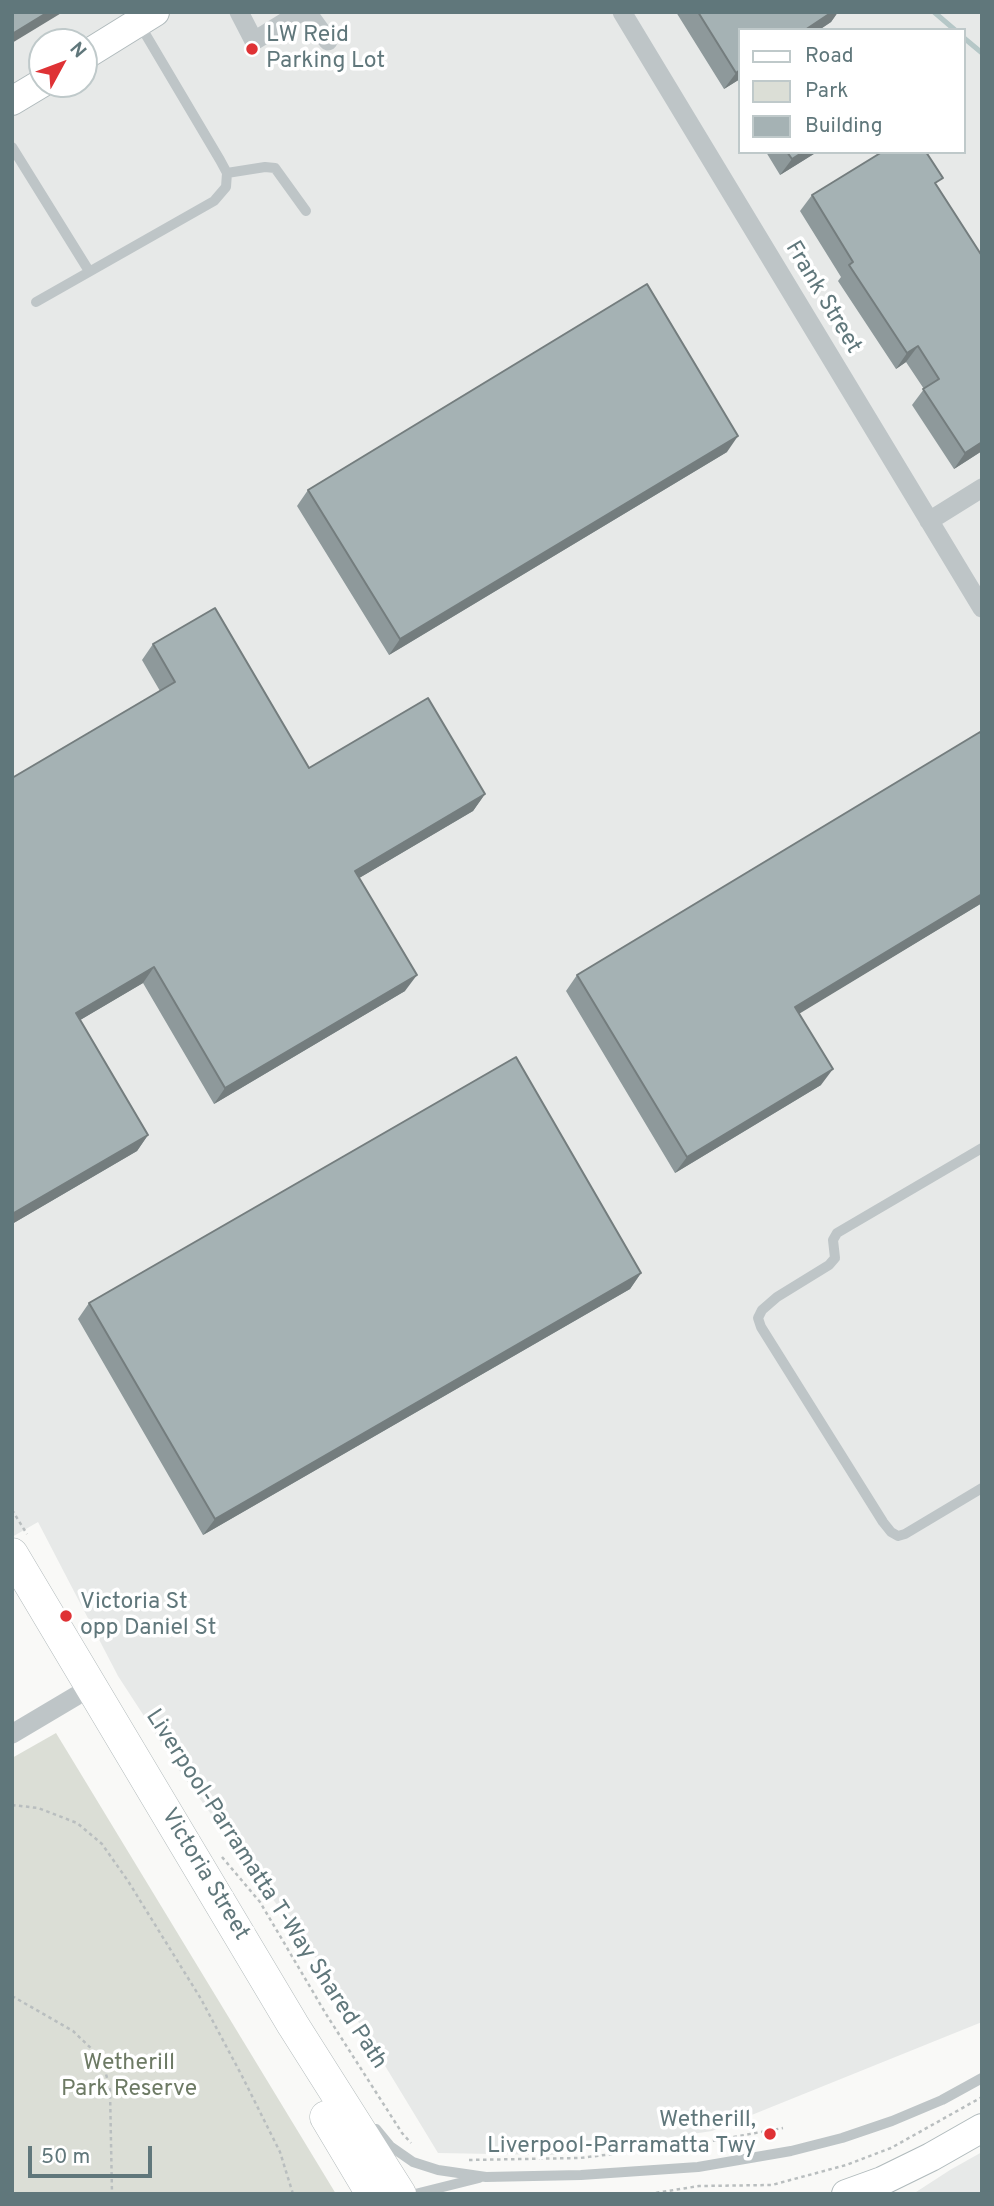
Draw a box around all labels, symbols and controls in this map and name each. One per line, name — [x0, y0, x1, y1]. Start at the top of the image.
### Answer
place label: LW Reid Parking Lot — [266, 22, 385, 76]
north arrow — [28, 28, 98, 98]
legend — [738, 28, 966, 154]
text: N — [64, 38, 91, 64]
marker: LW Reid Parking Lot — [244, 41, 260, 57]
text: Road — [805, 43, 854, 70]
text: Park — [805, 78, 848, 105]
text: Building — [805, 113, 883, 140]
street label: Frank Street — [778, 237, 866, 359]
place label: Victoria St opp Daniel St — [80, 1589, 217, 1643]
marker: Victoria St opp Daniel St — [58, 1608, 74, 1624]
street label: Liverpool-Parramatta T-Way Shared Path — [138, 1705, 392, 2075]
street label: Victoria Street — [154, 1804, 254, 1946]
park label: Wetherill Park Reserve — [61, 2050, 197, 2104]
place label: Wetherill, Liverpool-Parramatta Twy — [487, 2107, 756, 2161]
marker: Wetherill, Liverpool-Parramatta Twy — [762, 2126, 778, 2142]
scale bar — [32, 2132, 156, 2176]
text: 50 m — [41, 2144, 90, 2171]

